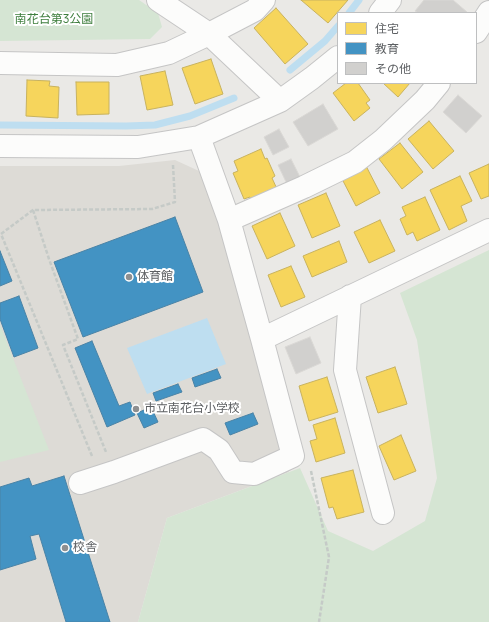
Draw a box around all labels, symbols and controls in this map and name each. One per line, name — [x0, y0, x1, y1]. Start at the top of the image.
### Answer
legend — [337, 12, 477, 84]
park label: 南花台第3公園 — [15, 13, 93, 27]
text: 住宅 — [375, 20, 399, 37]
text: 教育 — [375, 40, 399, 57]
text: その他 — [375, 60, 411, 77]
place label: 体育館 — [137, 270, 173, 284]
marker: 体育館 — [124, 272, 134, 282]
place label: 市立南花台小学校 — [144, 402, 240, 416]
marker: 市立南花台小学校 — [131, 404, 141, 414]
place label: 校舎 — [73, 541, 97, 555]
marker: 校舎 — [60, 543, 70, 553]

